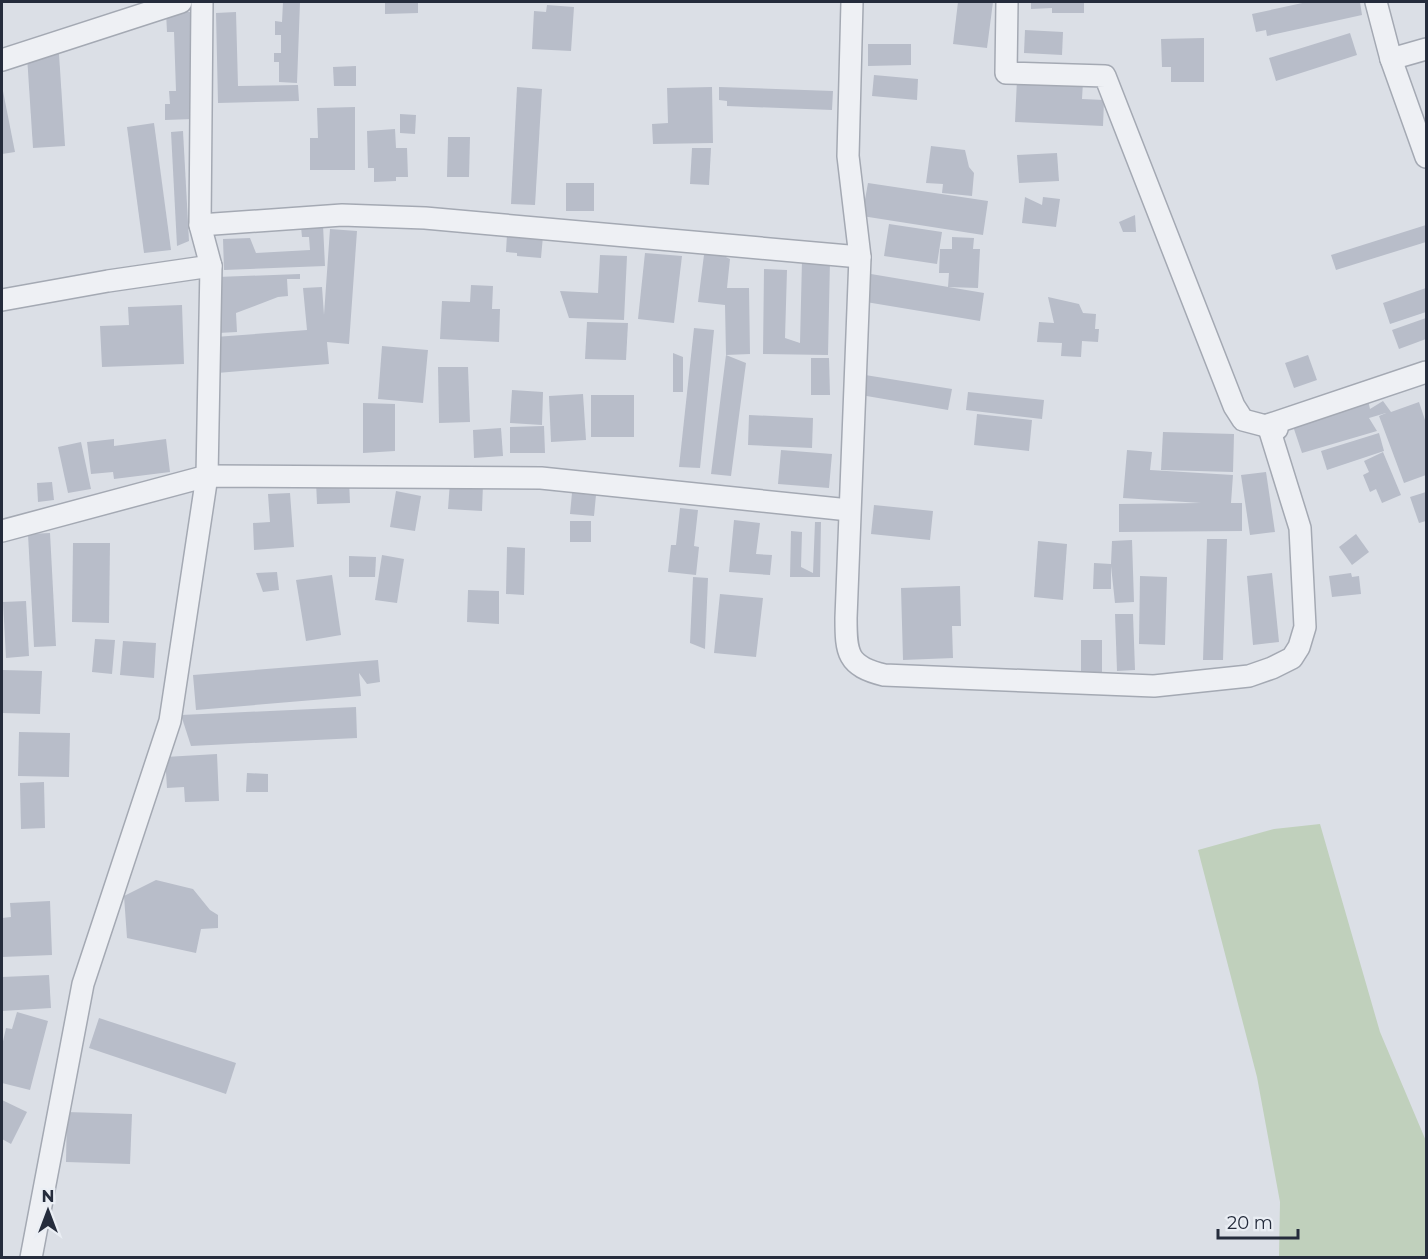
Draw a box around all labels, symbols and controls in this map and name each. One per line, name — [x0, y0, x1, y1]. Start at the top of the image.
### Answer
north arrow — [18, 1181, 78, 1241]
text: N — [42, 1187, 54, 1206]
scale bar — [1218, 1202, 1298, 1240]
text: 20 m — [1227, 1212, 1273, 1234]

